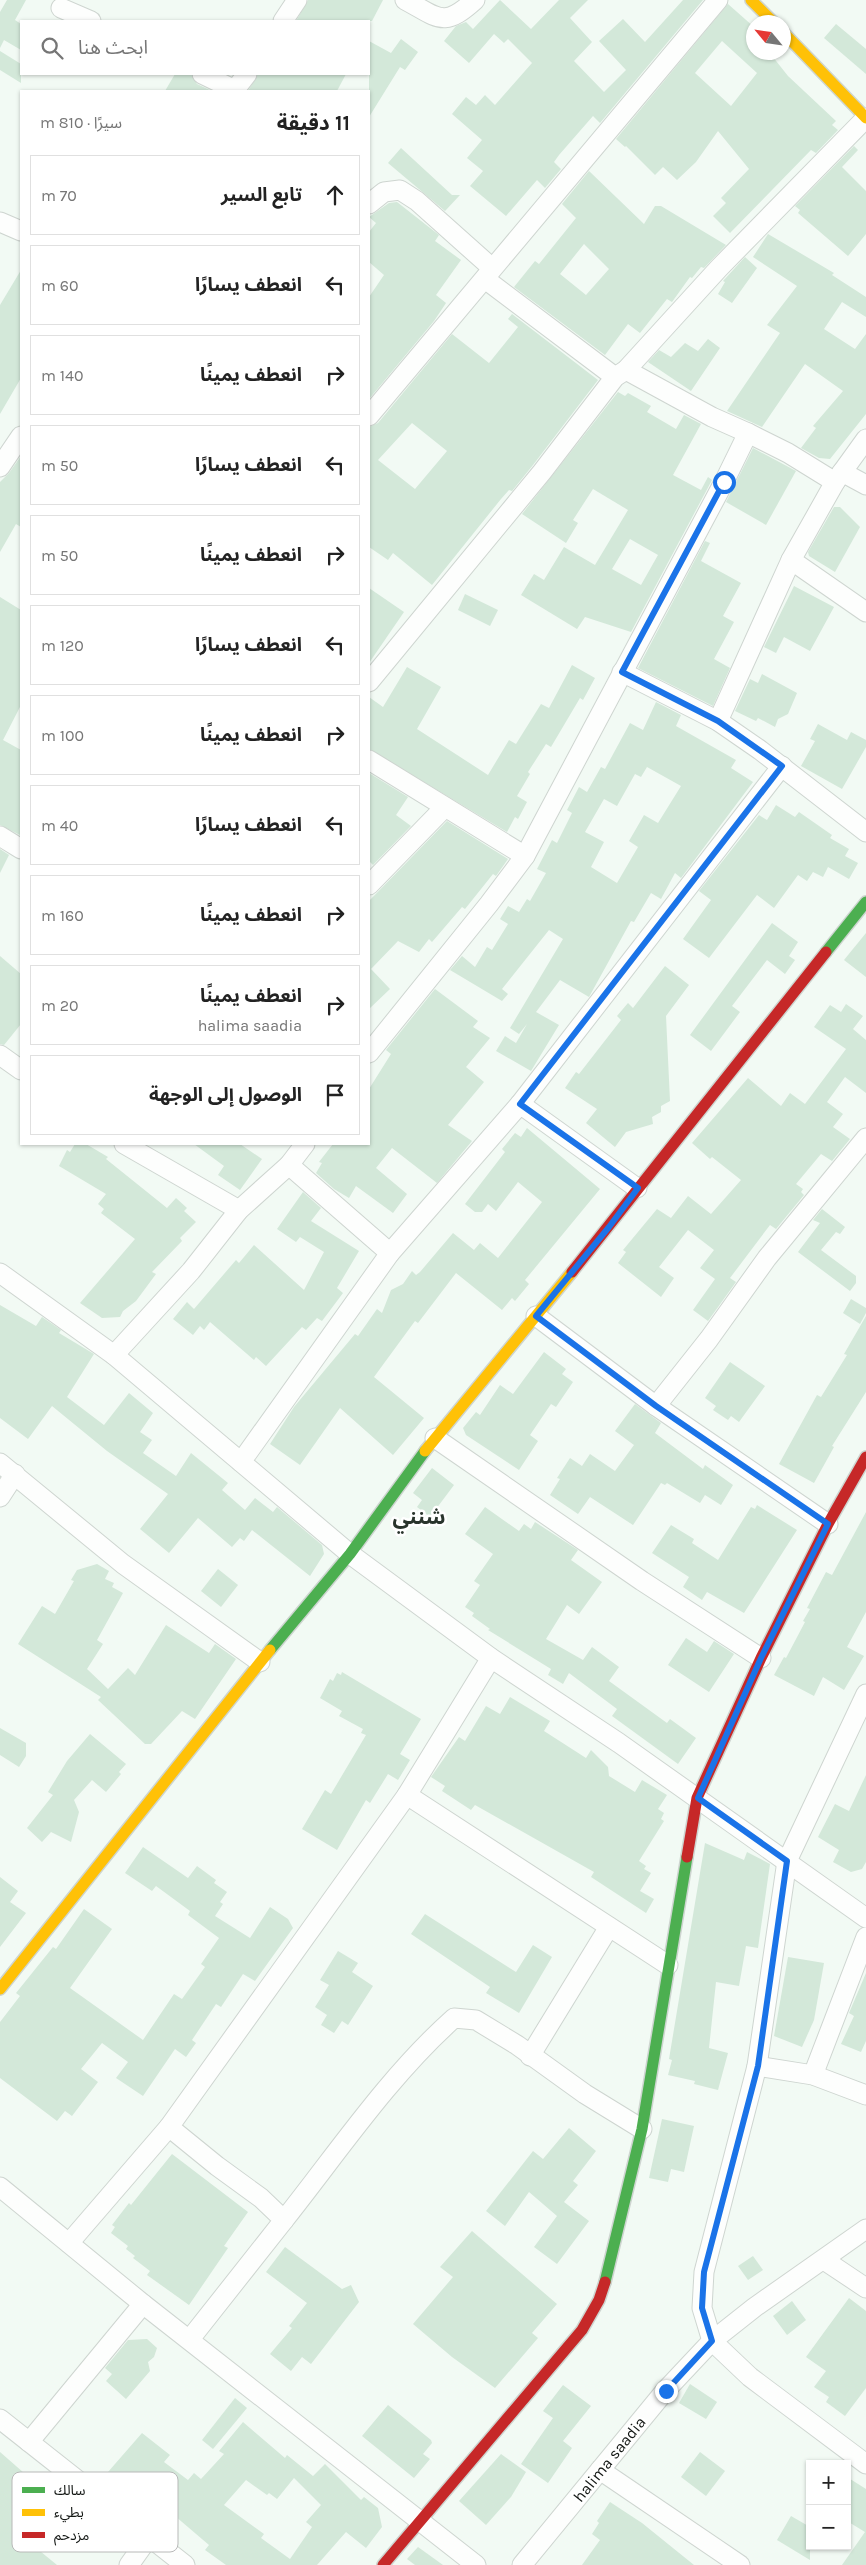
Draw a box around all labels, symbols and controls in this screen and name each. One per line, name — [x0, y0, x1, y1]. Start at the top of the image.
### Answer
north arrow — [746, 15, 791, 60]
search box — [20, 20, 370, 75]
icon: search — [38, 34, 66, 62]
text: ابحث هنا — [78, 37, 148, 59]
text: 11 دقيقة — [277, 111, 350, 135]
text: سيرًا · 810 m — [40, 113, 122, 132]
icon: ahead — [321, 181, 349, 209]
text: تابع السير — [221, 184, 302, 206]
text: 70 m — [41, 186, 77, 205]
icon: left — [321, 271, 349, 299]
text: انعطف يسارًا — [195, 274, 302, 296]
text: 60 m — [41, 276, 78, 295]
icon: right — [321, 361, 349, 389]
text: انعطف يمينًا — [200, 364, 302, 386]
text: 140 m — [41, 366, 84, 385]
icon: left — [321, 451, 349, 479]
text: انعطف يسارًا — [195, 454, 302, 476]
text: 50 m — [41, 456, 78, 475]
route start — [713, 471, 736, 494]
icon: right — [321, 541, 349, 569]
text: انعطف يمينًا — [200, 544, 302, 566]
text: 50 m — [41, 546, 78, 565]
icon: left — [321, 631, 349, 659]
text: انعطف يسارًا — [195, 634, 302, 656]
text: 120 m — [41, 636, 84, 655]
icon: right — [321, 721, 349, 749]
text: انعطف يمينًا — [200, 724, 302, 746]
text: 100 m — [41, 726, 84, 745]
icon: left — [321, 811, 349, 839]
text: انعطف يسارًا — [195, 814, 302, 836]
text: 40 m — [41, 816, 78, 835]
icon: right — [321, 901, 349, 929]
text: انعطف يمينًا — [200, 904, 302, 926]
text: 160 m — [41, 906, 84, 925]
text: انعطف يمينًا — [200, 985, 302, 1007]
icon: right — [321, 991, 349, 1019]
text: 20 m — [41, 996, 79, 1015]
text: halima saadia — [198, 1016, 302, 1035]
icon: arrive — [321, 1081, 349, 1109]
text: الوصول إلى الوجهة — [149, 1084, 302, 1106]
district label: شنني — [393, 1505, 445, 1534]
route end — [655, 2380, 678, 2403]
street label: halima saadia — [569, 2413, 650, 2506]
map controls — [806, 2460, 851, 2550]
button: + — [806, 2460, 851, 2505]
legend — [12, 2472, 178, 2552]
text: سالك — [54, 2482, 86, 2499]
text: بطيء — [54, 2504, 84, 2523]
button: − — [806, 2505, 851, 2550]
text: مزدحم — [54, 2527, 89, 2546]

